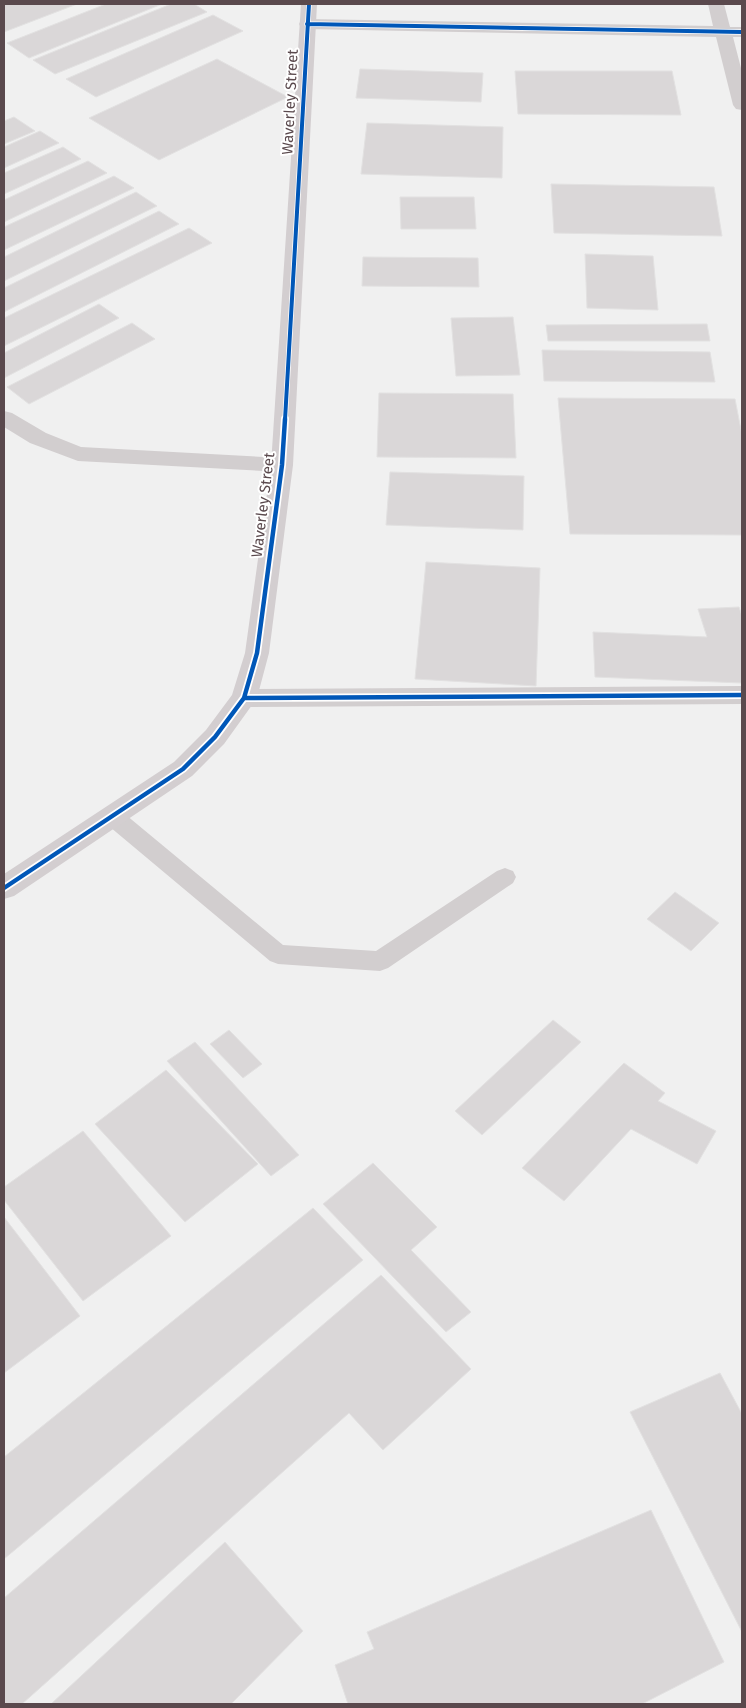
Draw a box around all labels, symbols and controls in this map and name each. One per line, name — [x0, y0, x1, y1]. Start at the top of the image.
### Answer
street label: Waverley Street — [278, 48, 302, 155]
street label: Waverley Street — [248, 451, 278, 559]

